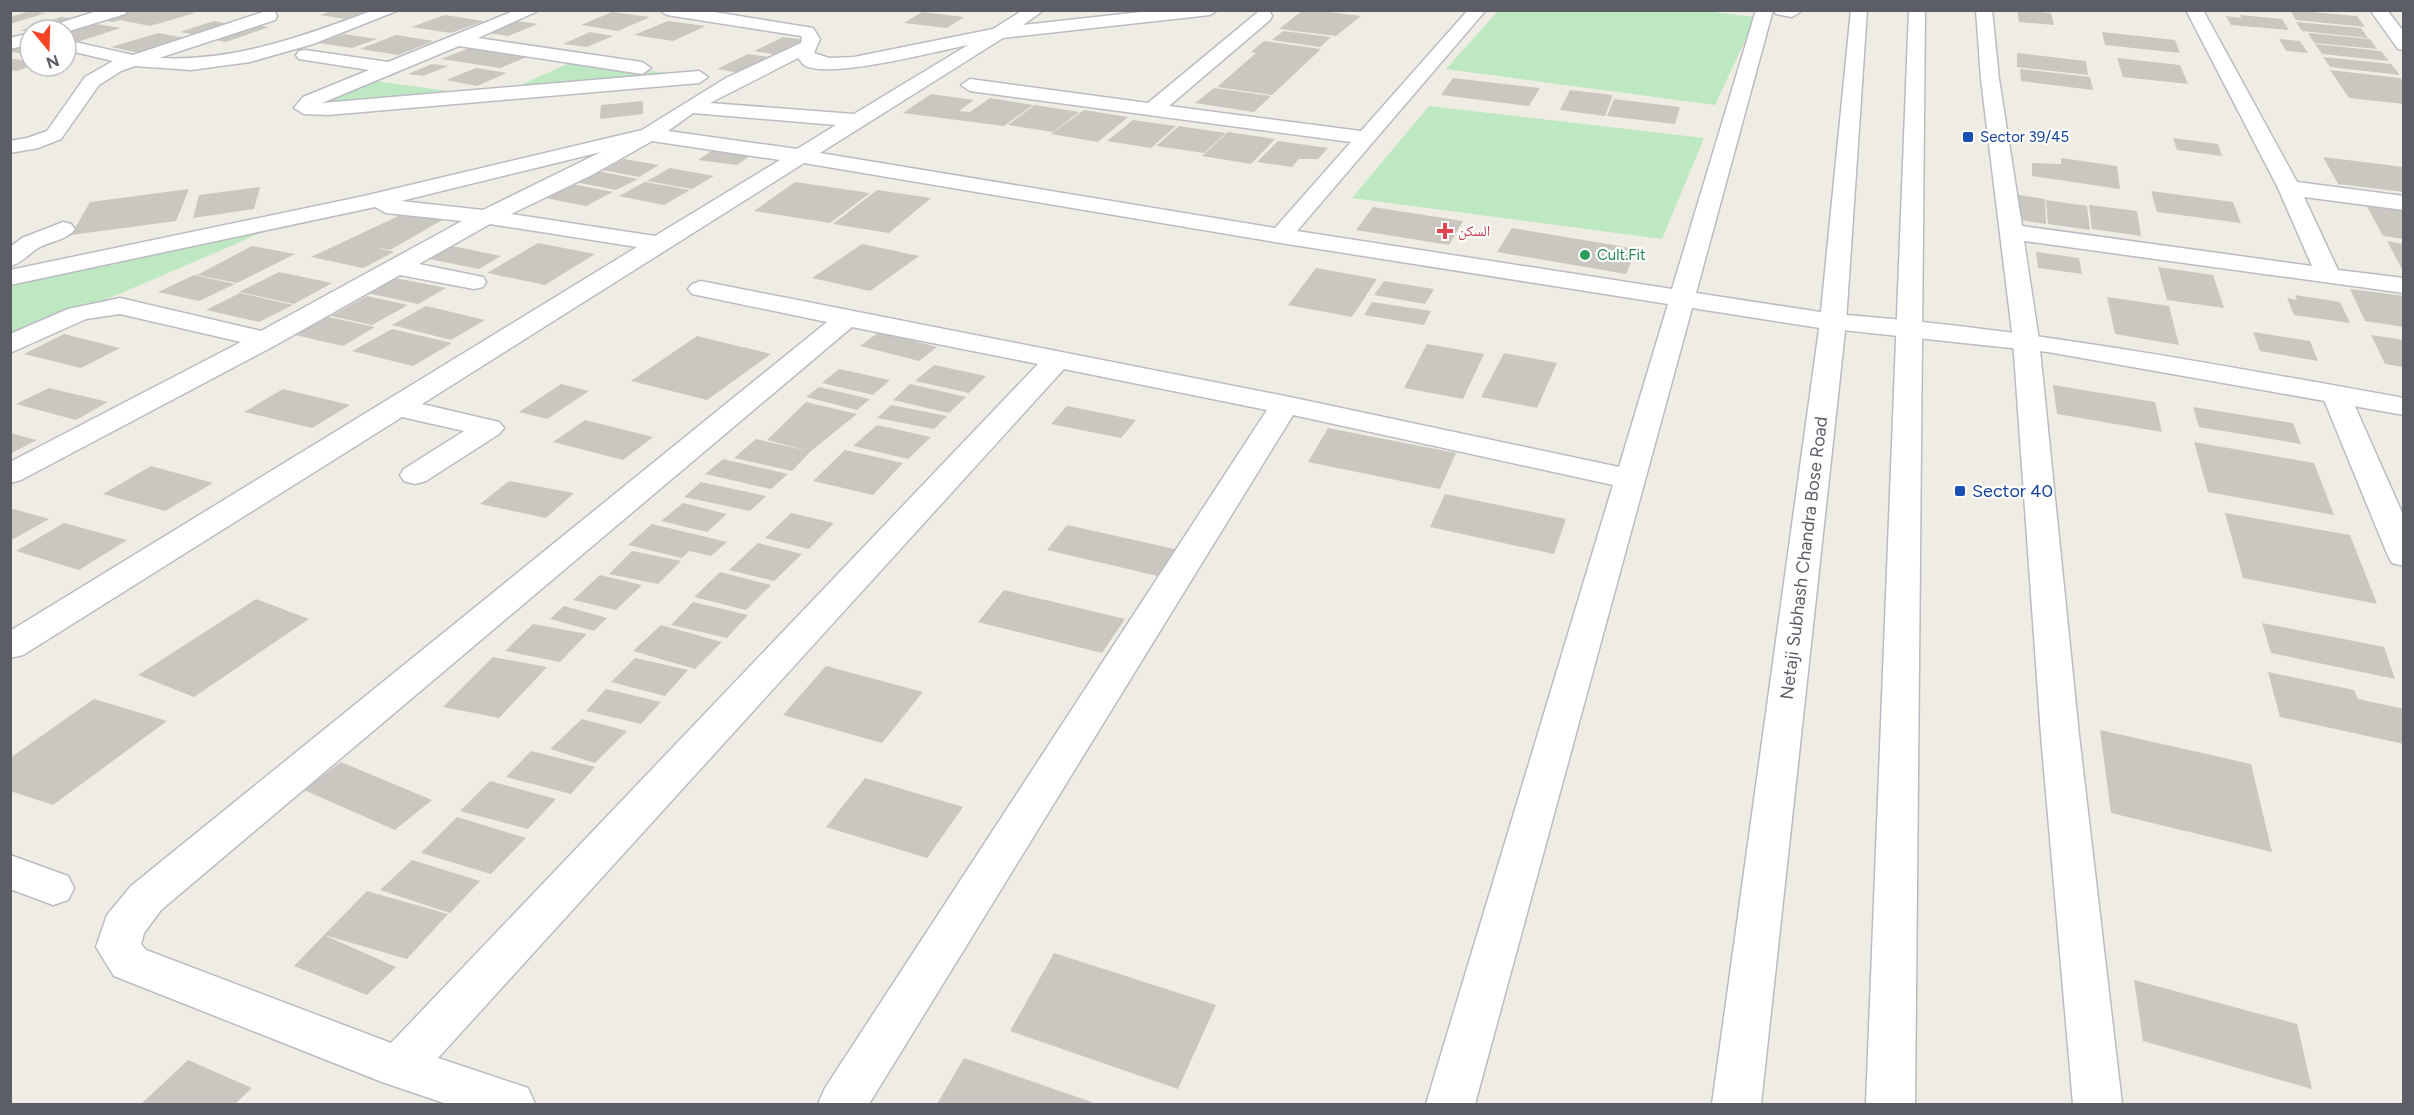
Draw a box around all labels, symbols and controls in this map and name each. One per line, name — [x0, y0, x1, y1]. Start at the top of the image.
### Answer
north arrow — [18, 18, 78, 78]
text: N — [44, 51, 62, 73]
place label: Sector 39/45 — [1980, 128, 2069, 146]
marker: Sector 39/45 — [1961, 130, 1975, 144]
marker: السكن — [1436, 222, 1454, 240]
place label: السكن — [1458, 222, 1490, 241]
place label: Cult.Fit — [1597, 246, 1646, 264]
marker: Cult.Fit — [1578, 248, 1592, 262]
street label: Netaji Subhash Chandra Bose Road — [1776, 415, 1832, 701]
place label: Sector 40 — [1972, 480, 2053, 502]
marker: Sector 40 — [1953, 484, 1967, 498]

